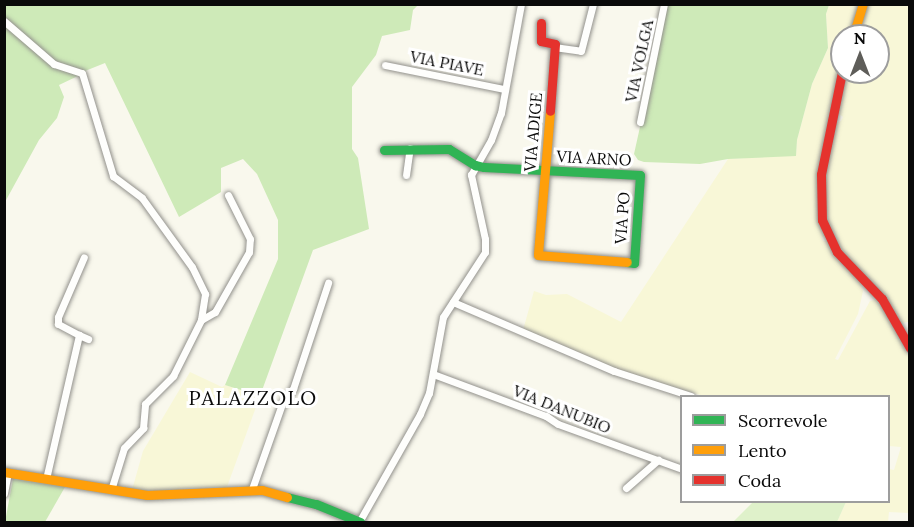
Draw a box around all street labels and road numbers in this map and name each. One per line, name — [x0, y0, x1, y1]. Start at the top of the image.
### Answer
street label: VIA VOLGA — [621, 18, 657, 104]
street label: VIA PIAVE — [408, 46, 486, 80]
street label: VIA ADIGE — [520, 92, 546, 172]
street label: VIA ARNO — [556, 146, 632, 170]
street label: VIA PO — [611, 191, 633, 245]
street label: VIA DANUBIO — [510, 381, 614, 437]

